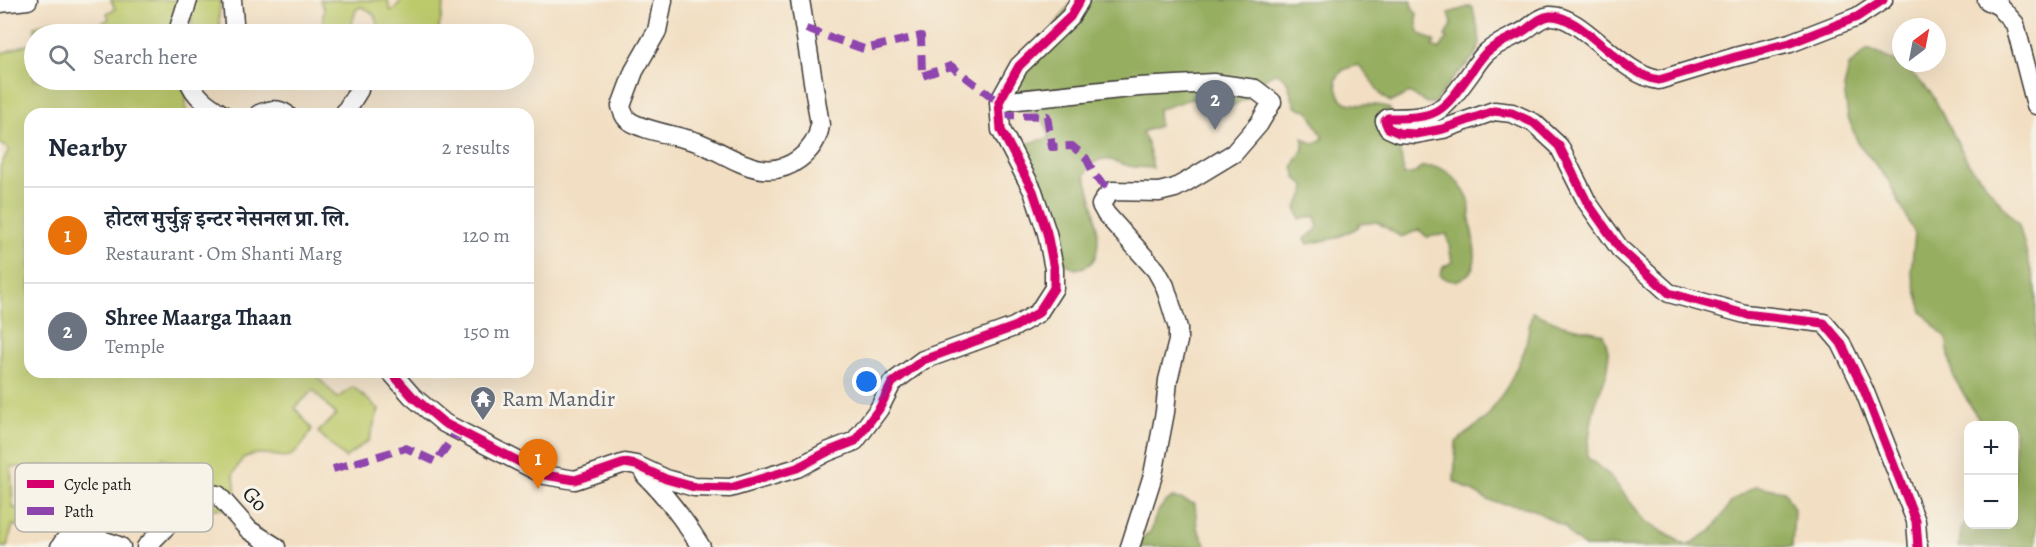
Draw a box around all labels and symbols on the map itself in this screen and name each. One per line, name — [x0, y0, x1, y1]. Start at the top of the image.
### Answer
north arrow — [1892, 18, 1946, 72]
pin: 2 — [1196, 80, 1234, 130]
your location — [852, 367, 881, 396]
temple icon: Ram Mandir — [468, 384, 498, 422]
place label: Ram Mandir — [502, 384, 615, 414]
pin: 1 — [518, 440, 558, 489]
legend — [15, 463, 213, 532]
text: Cycle path — [64, 474, 132, 496]
street label: Go — [235, 480, 275, 519]
text: Path — [64, 501, 94, 523]

